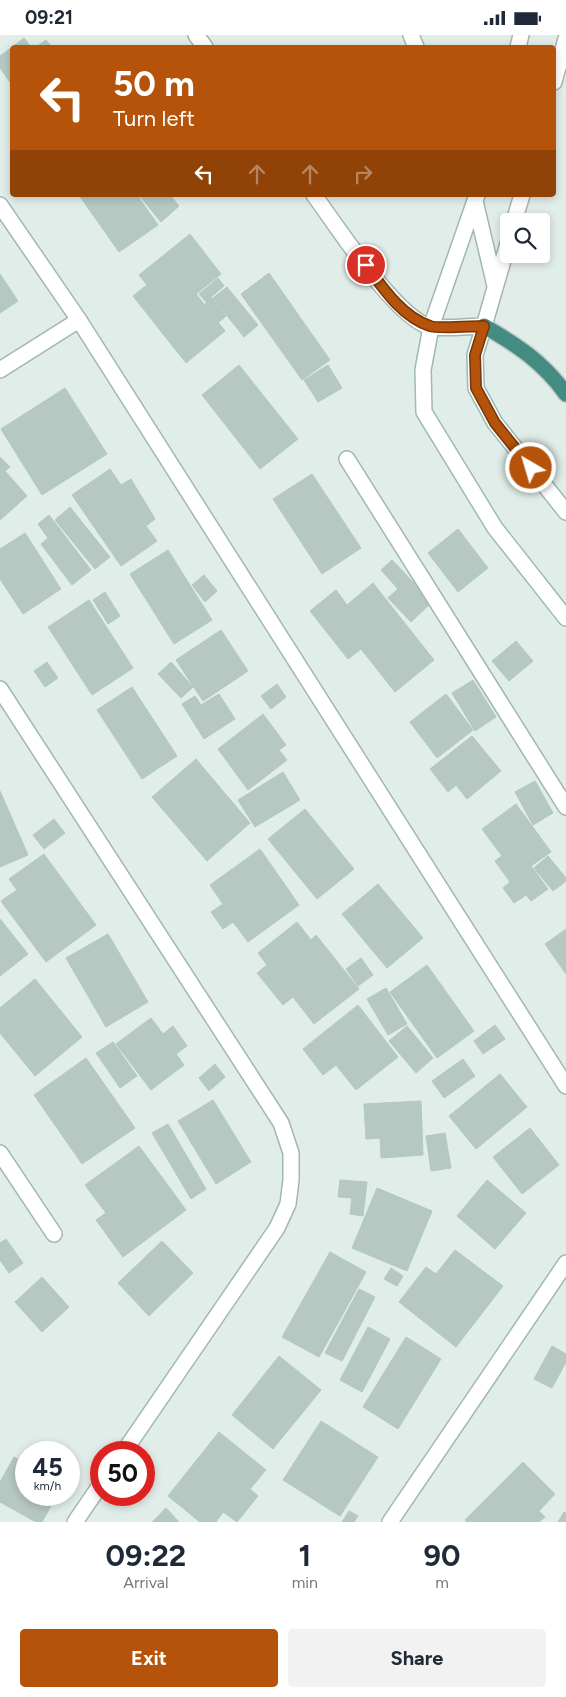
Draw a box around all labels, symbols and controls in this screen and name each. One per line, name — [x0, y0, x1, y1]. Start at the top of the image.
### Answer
text: 09:21 — [25, 6, 73, 29]
text: 50 m — [113, 63, 195, 105]
icon: left — [30, 65, 95, 130]
text: Turn left — [113, 105, 195, 132]
icon: left — [190, 160, 218, 188]
icon: ahead — [243, 160, 271, 188]
icon: ahead — [296, 160, 324, 188]
icon: right — [349, 160, 377, 188]
map controls — [500, 213, 550, 263]
button: search — [500, 213, 550, 263]
pin — [345, 244, 387, 286]
icon: arrive — [352, 251, 380, 279]
position arrow — [504, 441, 556, 493]
speed limit sign: 50 — [90, 1441, 155, 1506]
text: 45 — [32, 1452, 63, 1482]
text: km/h — [34, 1479, 61, 1493]
text: 09:22 — [106, 1537, 186, 1574]
text: 1 — [299, 1537, 311, 1574]
text: 90 — [424, 1537, 460, 1574]
text: Arrival — [123, 1573, 168, 1592]
text: min — [292, 1573, 318, 1592]
text: m — [435, 1573, 449, 1592]
button: Exit — [20, 1629, 278, 1687]
button: Share — [288, 1629, 546, 1687]

